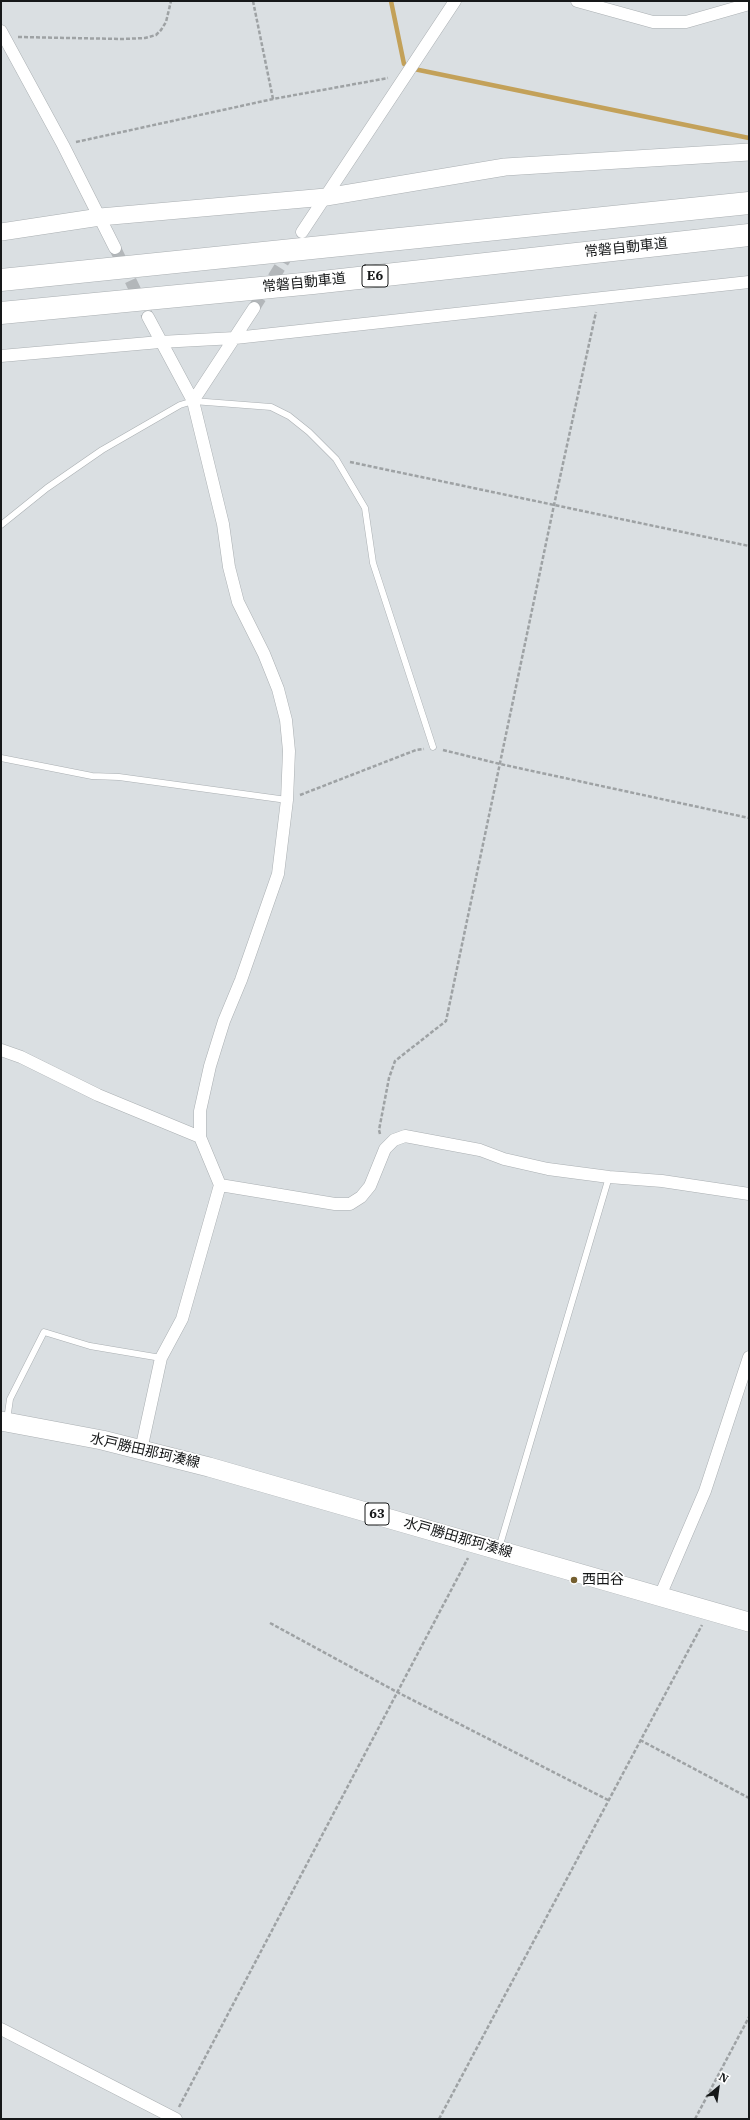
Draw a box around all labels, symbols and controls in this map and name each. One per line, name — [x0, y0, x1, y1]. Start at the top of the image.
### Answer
street label: 常磐自動車道 — [583, 235, 669, 261]
road number: E6 — [362, 265, 388, 287]
street label: 常磐自動車道 — [261, 270, 347, 296]
street label: 水戸勝田那珂湊線 — [89, 1430, 201, 1472]
road number: 63 — [365, 1503, 389, 1525]
street label: 水戸勝田那珂湊線 — [402, 1514, 514, 1562]
place label: 西田谷 — [582, 1572, 624, 1588]
marker: 西田谷 — [569, 1575, 579, 1585]
north arrow — [698, 2068, 738, 2108]
text: N — [717, 2069, 731, 2086]

